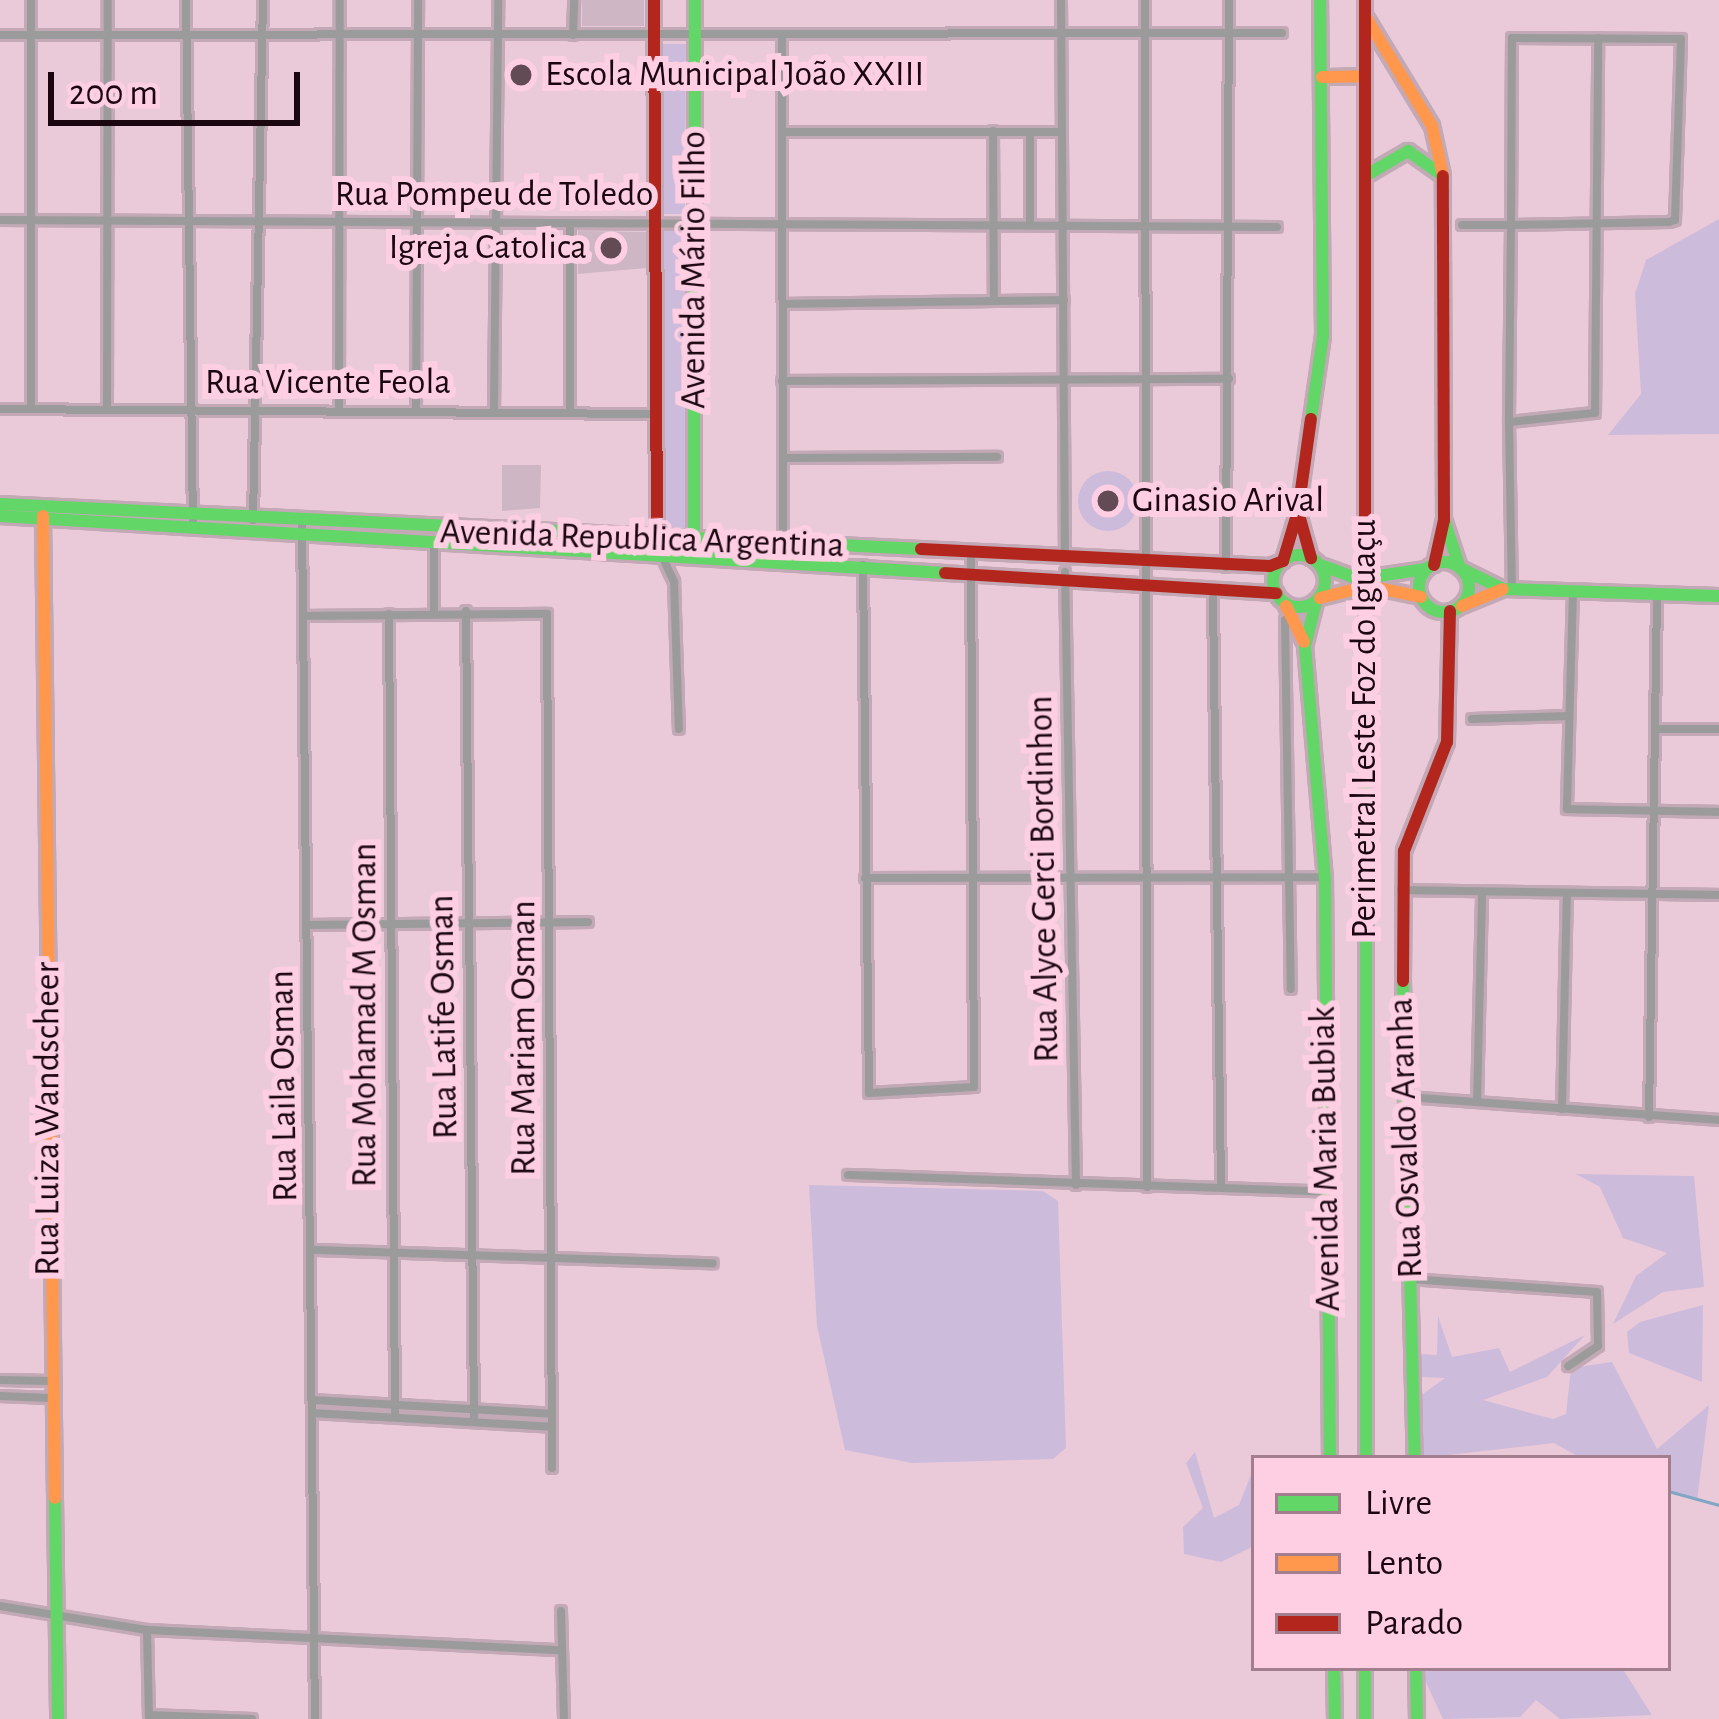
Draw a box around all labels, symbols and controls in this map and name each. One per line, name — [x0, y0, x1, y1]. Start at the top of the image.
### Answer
scale bar — [54, 48, 306, 122]
place label: Escola Municipal João XXIII — [545, 53, 924, 97]
marker: Escola Municipal João XXIII — [508, 62, 534, 88]
text: 200 m — [69, 75, 158, 111]
street label: Avenida Mário Filho — [672, 131, 716, 409]
street label: Rua Pompeu de Toledo — [335, 173, 653, 217]
place label: Igreja Catolica — [389, 226, 587, 270]
marker: Igreja Catolica — [598, 235, 624, 261]
street label: Rua Vicente Feola — [205, 361, 451, 405]
place label: Ginasio Arival — [1132, 479, 1324, 523]
marker: Ginasio Arival — [1095, 488, 1121, 514]
street label: Avenida Republica Argentina — [439, 510, 845, 568]
street label: Perimetral Leste Foz do Iguaçu — [1343, 519, 1387, 939]
street label: Rua Alyce Gerci Bordinhon — [1019, 695, 1069, 1063]
street label: Rua Mohamad M Osman — [343, 843, 387, 1187]
street label: Rua Latife Osman — [420, 894, 468, 1140]
street label: Rua Mariam Osman — [502, 900, 546, 1176]
street label: Rua Luiza Wandscheer — [26, 962, 70, 1276]
street label: Rua Laila Osman — [260, 970, 308, 1202]
street label: Rua Osvaldo Aranha — [1380, 997, 1432, 1279]
street label: Avenida Maria Bubiak — [1302, 1006, 1350, 1312]
legend — [1251, 1455, 1671, 1671]
text: Livre — [1365, 1485, 1432, 1521]
text: Lento — [1365, 1545, 1443, 1581]
text: Parado — [1365, 1605, 1463, 1641]

